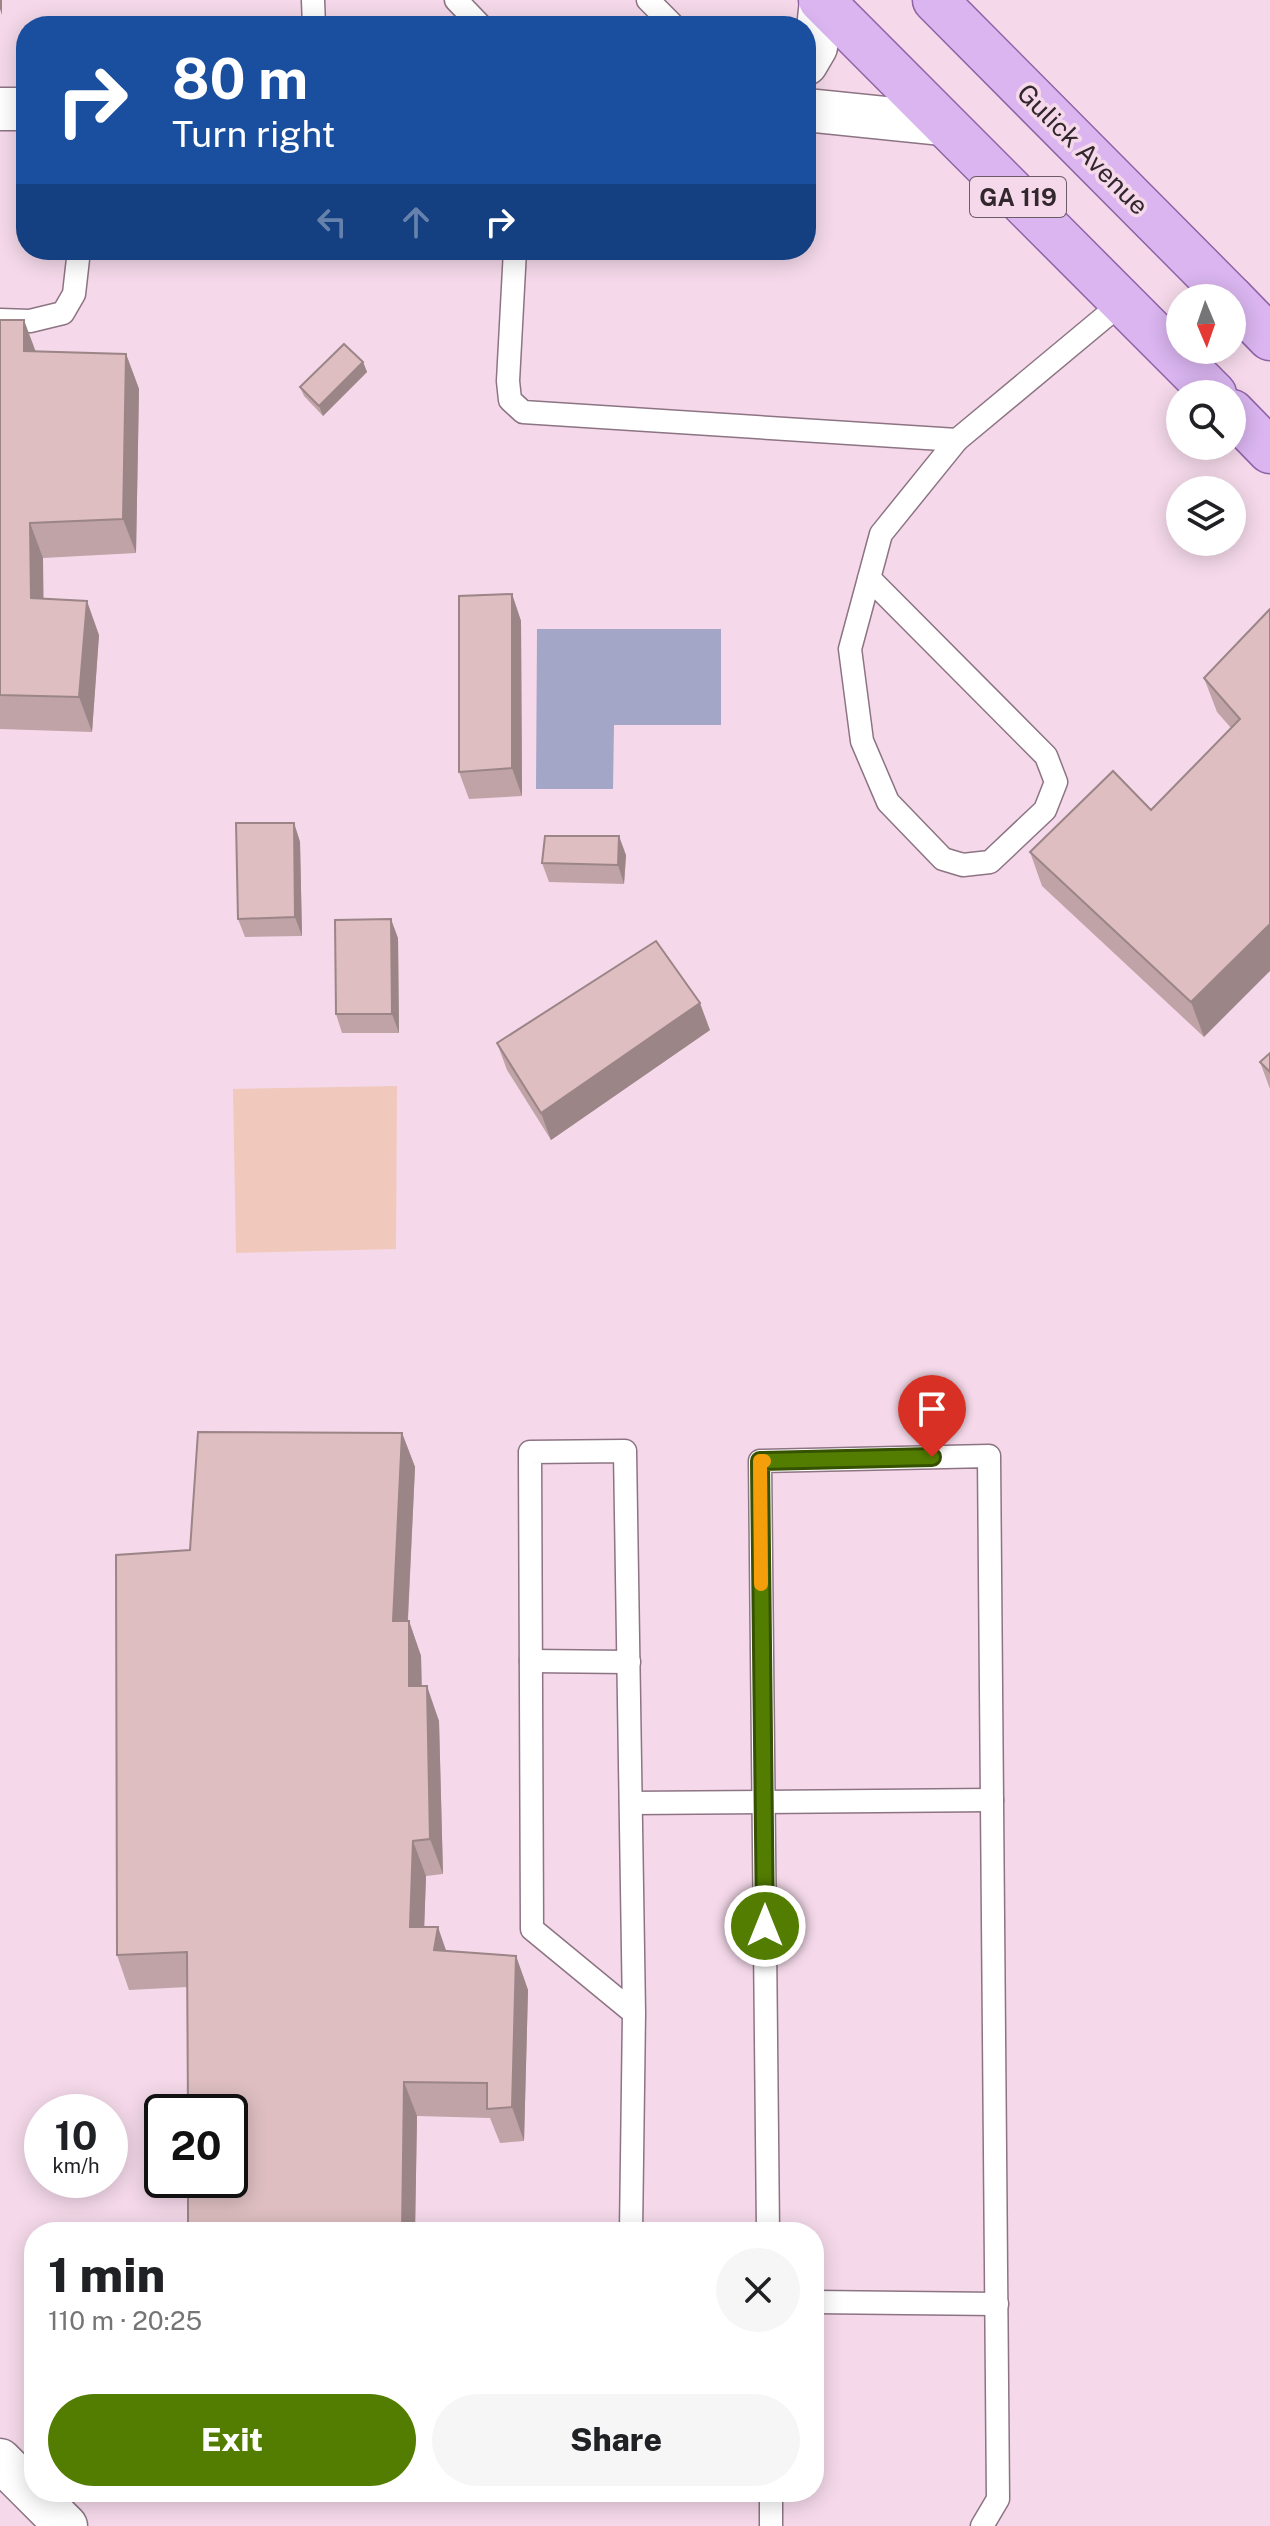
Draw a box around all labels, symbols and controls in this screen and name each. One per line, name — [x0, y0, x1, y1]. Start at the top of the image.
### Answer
text: 80 m — [172, 46, 308, 112]
icon: right — [40, 48, 144, 152]
street label: Gulick Avenue — [1011, 77, 1155, 221]
text: Turn right — [172, 113, 335, 155]
road number: GA 119 — [970, 177, 1066, 217]
icon: left — [310, 200, 354, 244]
icon: ahead — [394, 200, 438, 244]
icon: right — [478, 200, 522, 244]
north arrow — [1166, 284, 1246, 364]
map controls — [1166, 284, 1246, 556]
button: search — [1166, 380, 1246, 460]
button: layers — [1166, 476, 1246, 556]
pin — [898, 1375, 966, 1457]
icon: arrive — [910, 1387, 954, 1431]
position arrow — [723, 1884, 807, 1968]
speed limit sign: 20 — [144, 2094, 248, 2198]
text: 10 — [55, 2112, 97, 2159]
text: km/h — [52, 2154, 100, 2178]
text: 1 min — [48, 2246, 165, 2303]
button: close — [716, 2248, 800, 2332]
text: 110 m · 20:25 — [48, 2305, 202, 2336]
button: Exit — [48, 2394, 416, 2486]
button: Share — [432, 2394, 800, 2486]

